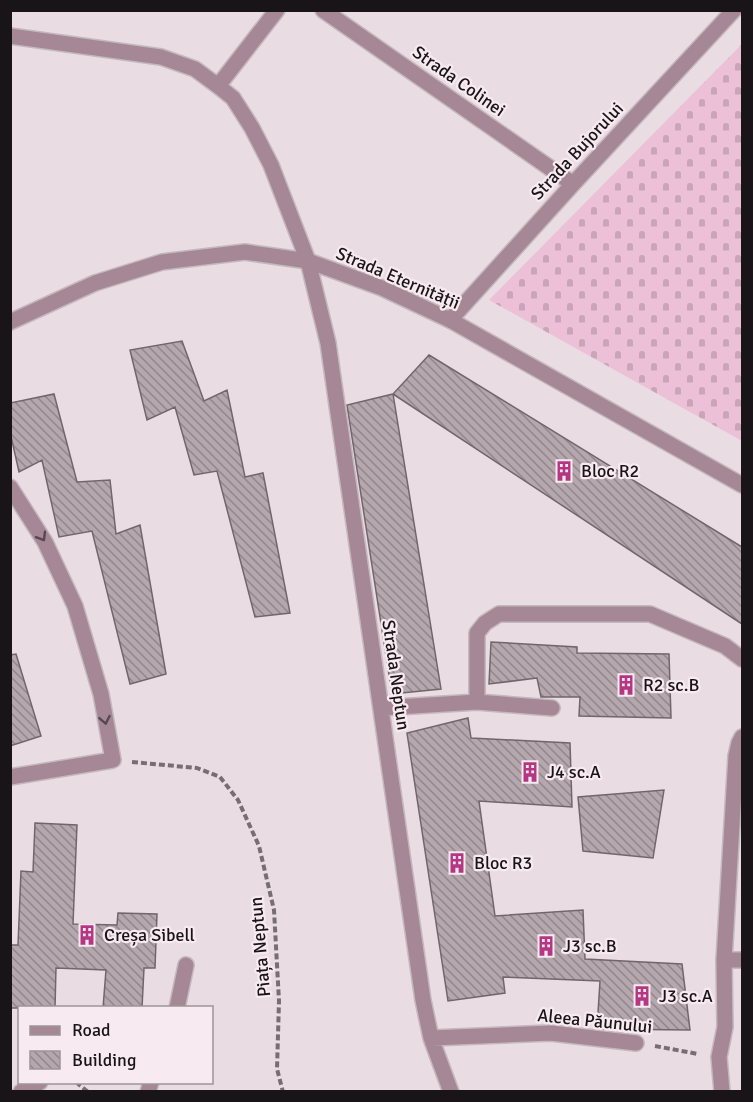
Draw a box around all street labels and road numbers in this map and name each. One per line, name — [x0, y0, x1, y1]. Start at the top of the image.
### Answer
street label: Strada Colinei — [408, 41, 510, 121]
street label: Strada Bujorului — [526, 98, 628, 204]
street label: Strada Eternității — [333, 242, 463, 314]
street label: Strada Neptun — [377, 618, 415, 732]
street label: Piața Neptun — [245, 896, 275, 998]
street label: Aleea Păunului — [537, 1004, 653, 1038]

